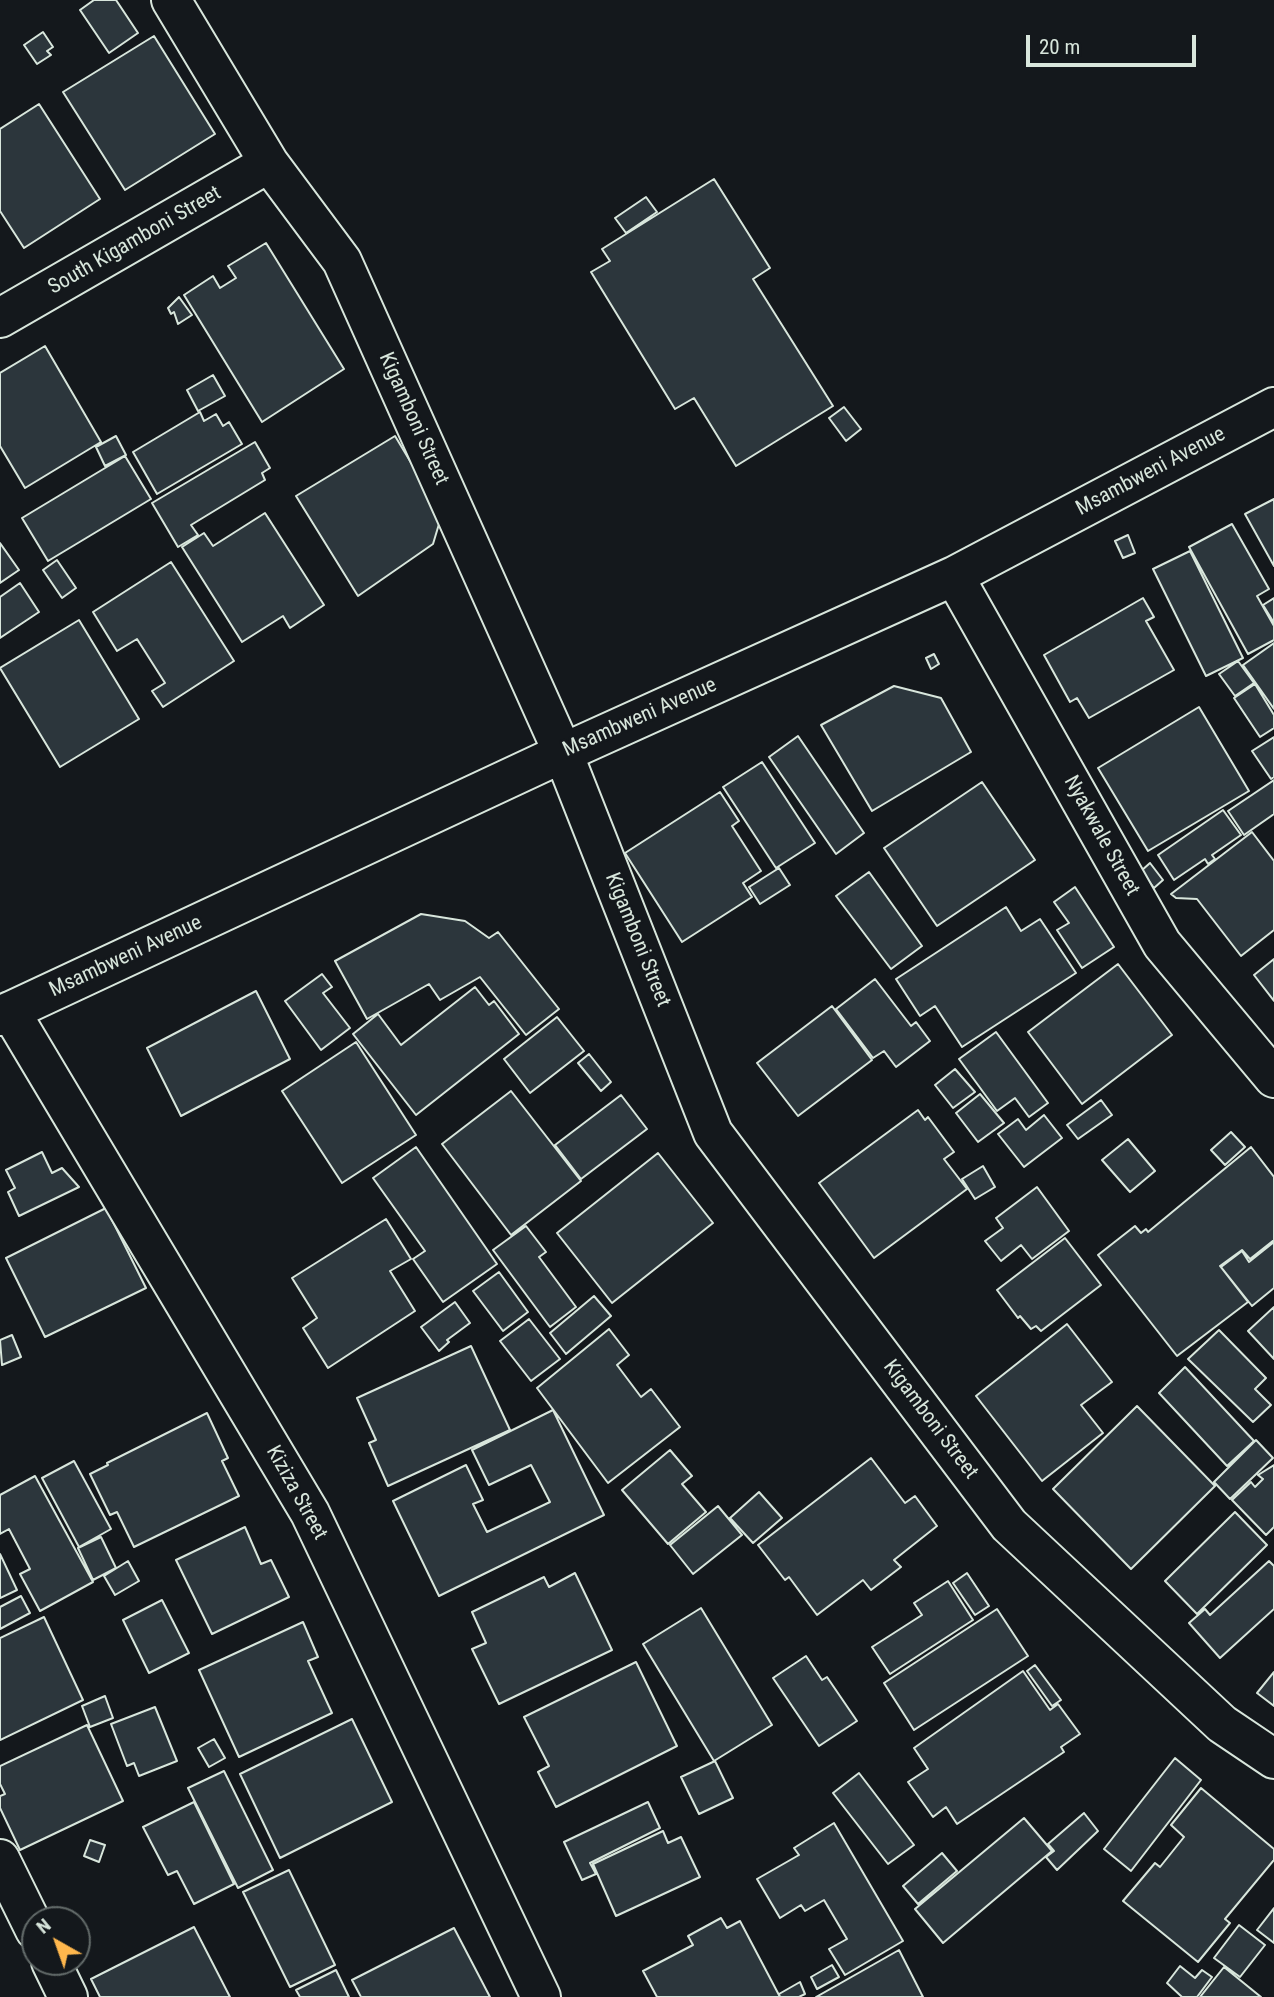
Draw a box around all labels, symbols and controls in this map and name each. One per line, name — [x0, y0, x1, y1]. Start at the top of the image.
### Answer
scale bar — [1029, 21, 1199, 65]
text: 20 m — [1039, 35, 1080, 59]
street label: South Kigamboni Street — [44, 181, 226, 301]
street label: Kigamboni Street — [373, 349, 453, 489]
street label: Msambweni Avenue — [1072, 422, 1230, 522]
street label: Msambweni Avenue — [559, 673, 721, 763]
street label: Nyakwale Street — [1058, 771, 1144, 901]
street label: Kigamboni Street — [599, 869, 675, 1011]
street label: Msambweni Avenue — [46, 911, 206, 1003]
street label: Kigamboni Street — [877, 1356, 983, 1484]
street label: Kiziza Street — [260, 1442, 332, 1544]
north arrow — [21, 1906, 91, 1976]
text: N — [32, 1914, 55, 1939]

